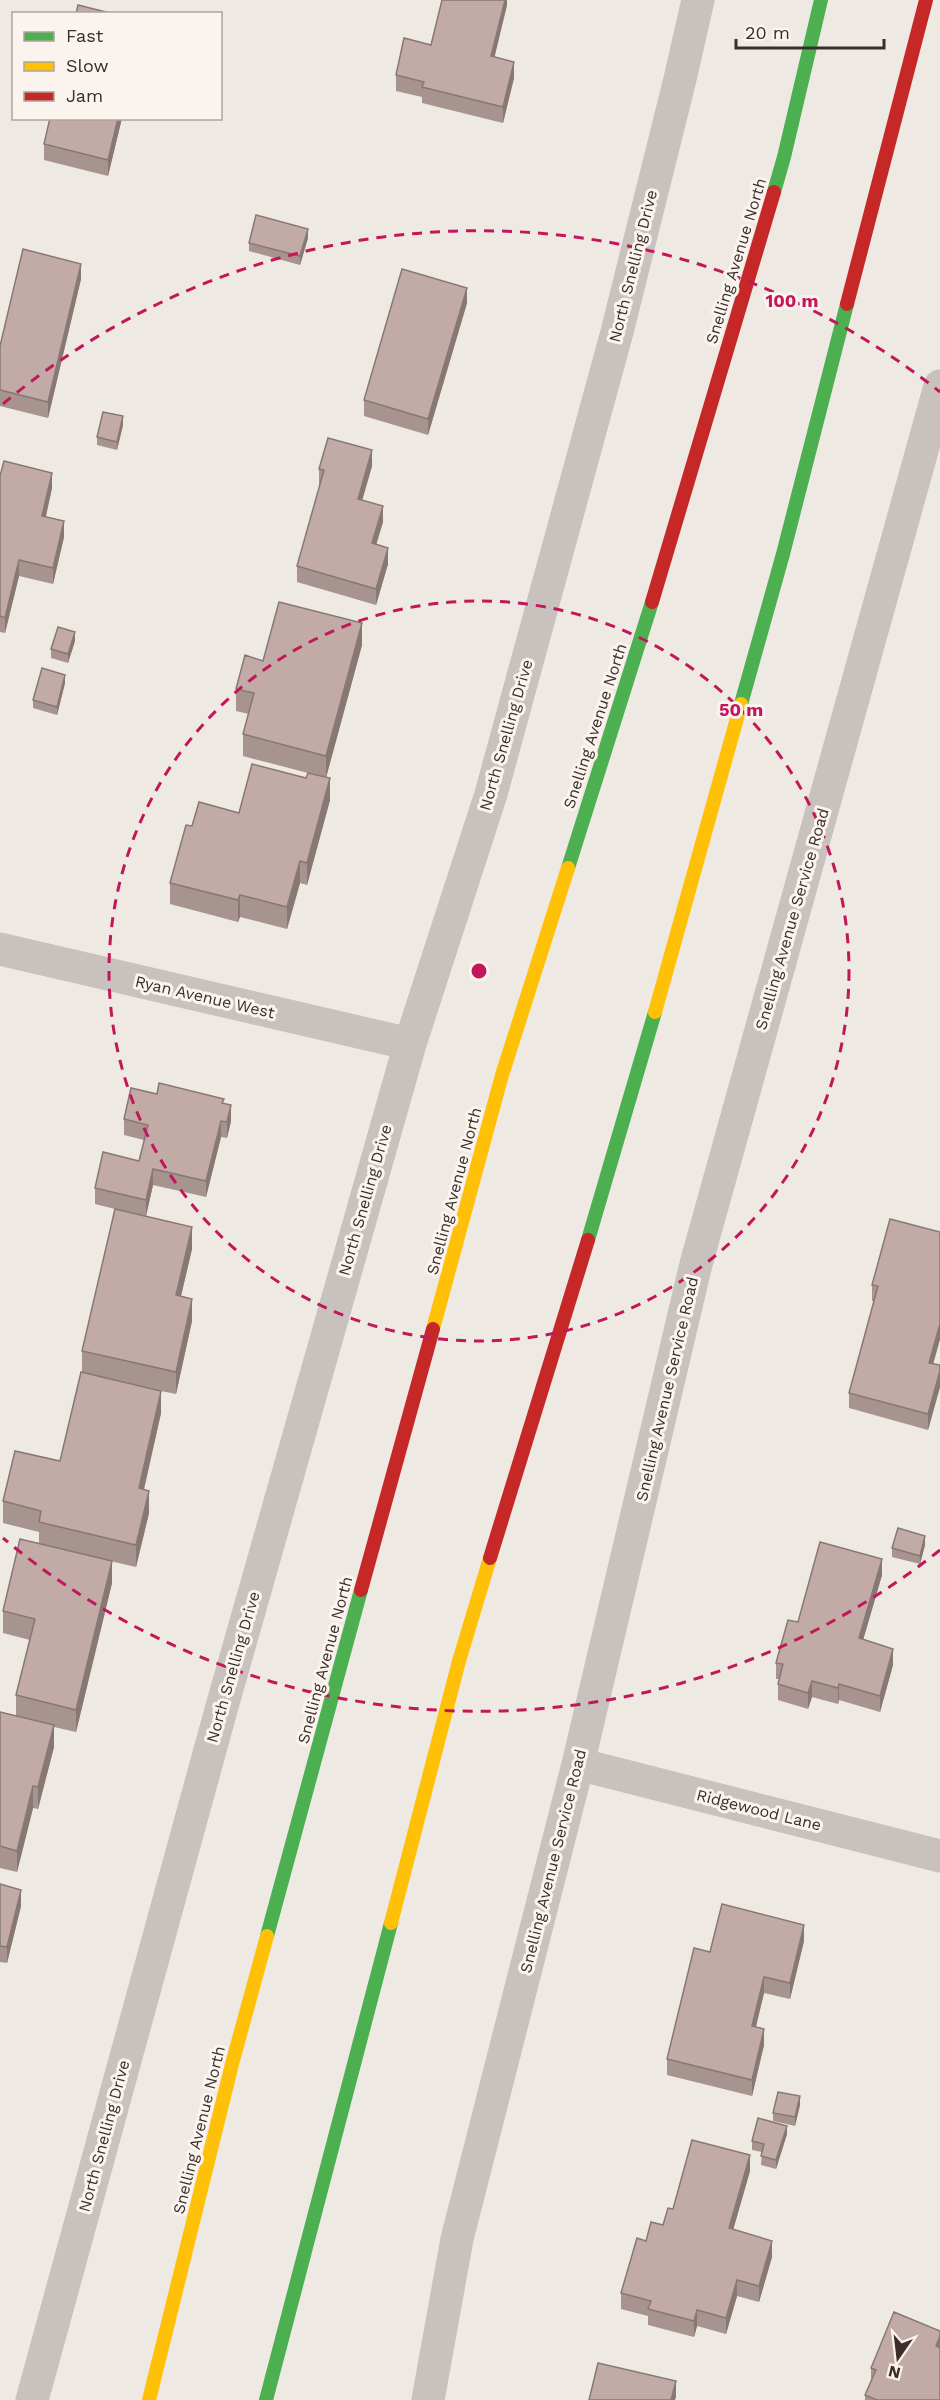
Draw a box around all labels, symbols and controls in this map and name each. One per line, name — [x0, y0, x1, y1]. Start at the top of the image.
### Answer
legend — [12, 12, 222, 120]
scale bar — [736, 12, 884, 50]
text: 20 m — [745, 22, 790, 43]
text: Fast — [66, 25, 104, 46]
text: Slow — [66, 55, 109, 76]
text: Jam — [66, 85, 103, 106]
street label: Snelling Avenue North — [702, 176, 770, 346]
street label: North Snelling Drive — [605, 188, 661, 344]
text: 100 m — [765, 290, 819, 311]
street label: Snelling Avenue North — [559, 641, 631, 811]
street label: North Snelling Drive — [475, 657, 537, 813]
text: 50 m — [719, 699, 763, 720]
street label: Snelling Avenue Service Road — [751, 806, 833, 1032]
centre of rings — [469, 961, 489, 981]
street label: Ryan Avenue West — [133, 972, 277, 1022]
street label: Snelling Avenue North — [422, 1105, 486, 1277]
street label: North Snelling Drive — [334, 1122, 396, 1278]
street label: Snelling Avenue Service Road — [632, 1275, 702, 1503]
street label: Snelling Avenue North — [293, 1574, 357, 1746]
street label: North Snelling Drive — [202, 1589, 264, 1745]
street label: Snelling Avenue Service Road — [516, 1747, 590, 1975]
street label: Ridgewood Lane — [695, 1785, 823, 1835]
street label: Snelling Avenue North — [169, 2044, 229, 2216]
street label: North Snelling Drive — [75, 2058, 133, 2214]
north arrow — [868, 2328, 928, 2388]
text: N — [886, 2361, 903, 2383]

